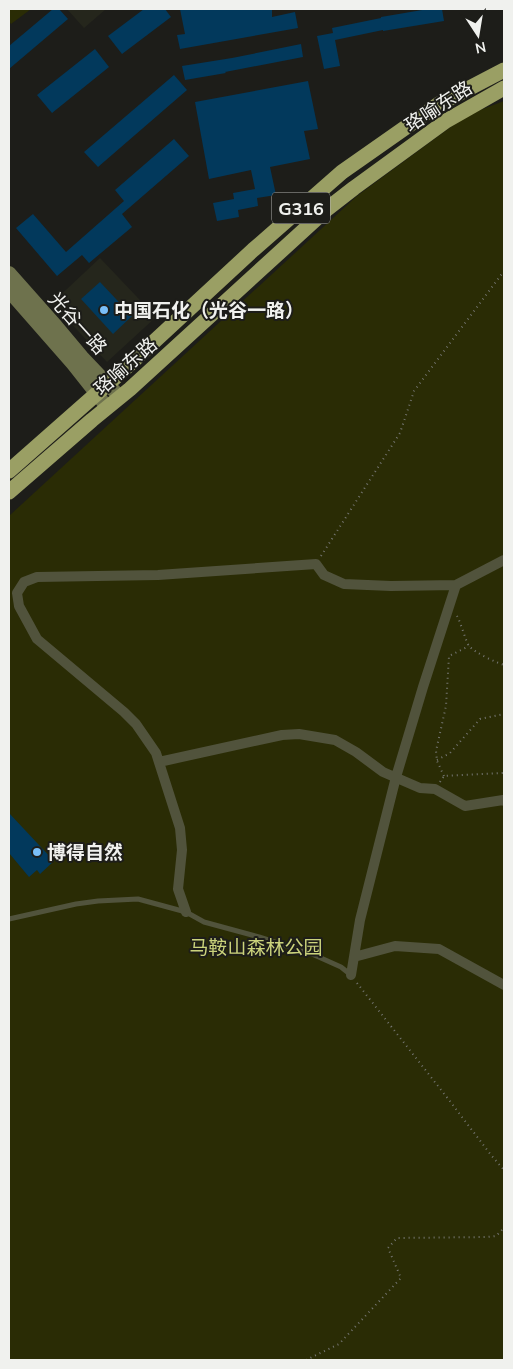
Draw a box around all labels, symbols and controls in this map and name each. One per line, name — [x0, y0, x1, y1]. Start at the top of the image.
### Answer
north arrow — [453, 10, 503, 60]
text: N — [474, 38, 488, 58]
street label: 珞喻东路 — [400, 75, 476, 137]
road number: G316 — [272, 192, 330, 224]
street label: 光谷一路 — [44, 287, 112, 359]
place label: 中国石化（光谷一路） — [114, 298, 304, 322]
marker: 中国石化（光谷一路） — [98, 304, 110, 316]
street label: 珞喻东路 — [88, 332, 162, 400]
place label: 博得自然 — [47, 840, 123, 864]
marker: 博得自然 — [31, 846, 43, 858]
park label: 马鞍山森林公园 — [189, 935, 323, 959]

